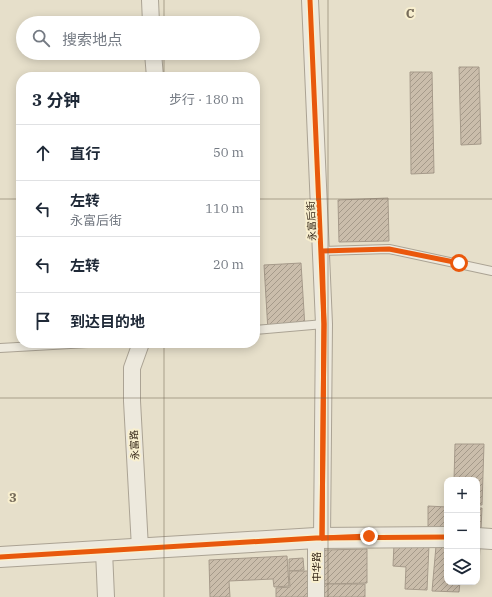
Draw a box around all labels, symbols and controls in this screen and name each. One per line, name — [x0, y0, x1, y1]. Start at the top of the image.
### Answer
text: C — [406, 5, 415, 22]
search box — [16, 16, 260, 60]
icon: search — [30, 27, 52, 49]
text: 搜索地点 — [62, 30, 122, 49]
text: 3 分钟 — [32, 89, 80, 111]
text: 步行 · 180 m — [169, 91, 244, 108]
icon: ahead — [32, 142, 54, 164]
text: 直行 — [70, 144, 100, 163]
text: 50 m — [213, 144, 244, 161]
text: 左转 — [70, 191, 100, 210]
icon: left — [32, 198, 54, 220]
text: 110 m — [205, 200, 244, 217]
street label: 永富后街 — [304, 201, 319, 241]
text: 永富后街 — [70, 212, 122, 229]
icon: left — [32, 254, 54, 276]
route start — [450, 254, 468, 272]
text: 左转 — [70, 256, 100, 275]
text: 20 m — [213, 256, 244, 273]
icon: arrive — [32, 310, 54, 332]
text: 到达目的地 — [70, 312, 145, 331]
street label: 永富路 — [127, 430, 142, 460]
map controls — [444, 477, 480, 585]
button: + — [444, 477, 480, 513]
text: 3 — [9, 489, 17, 506]
button: − — [444, 513, 480, 549]
route end — [360, 527, 378, 545]
button: layers — [444, 549, 480, 585]
street label: 中华路 — [310, 552, 323, 582]

